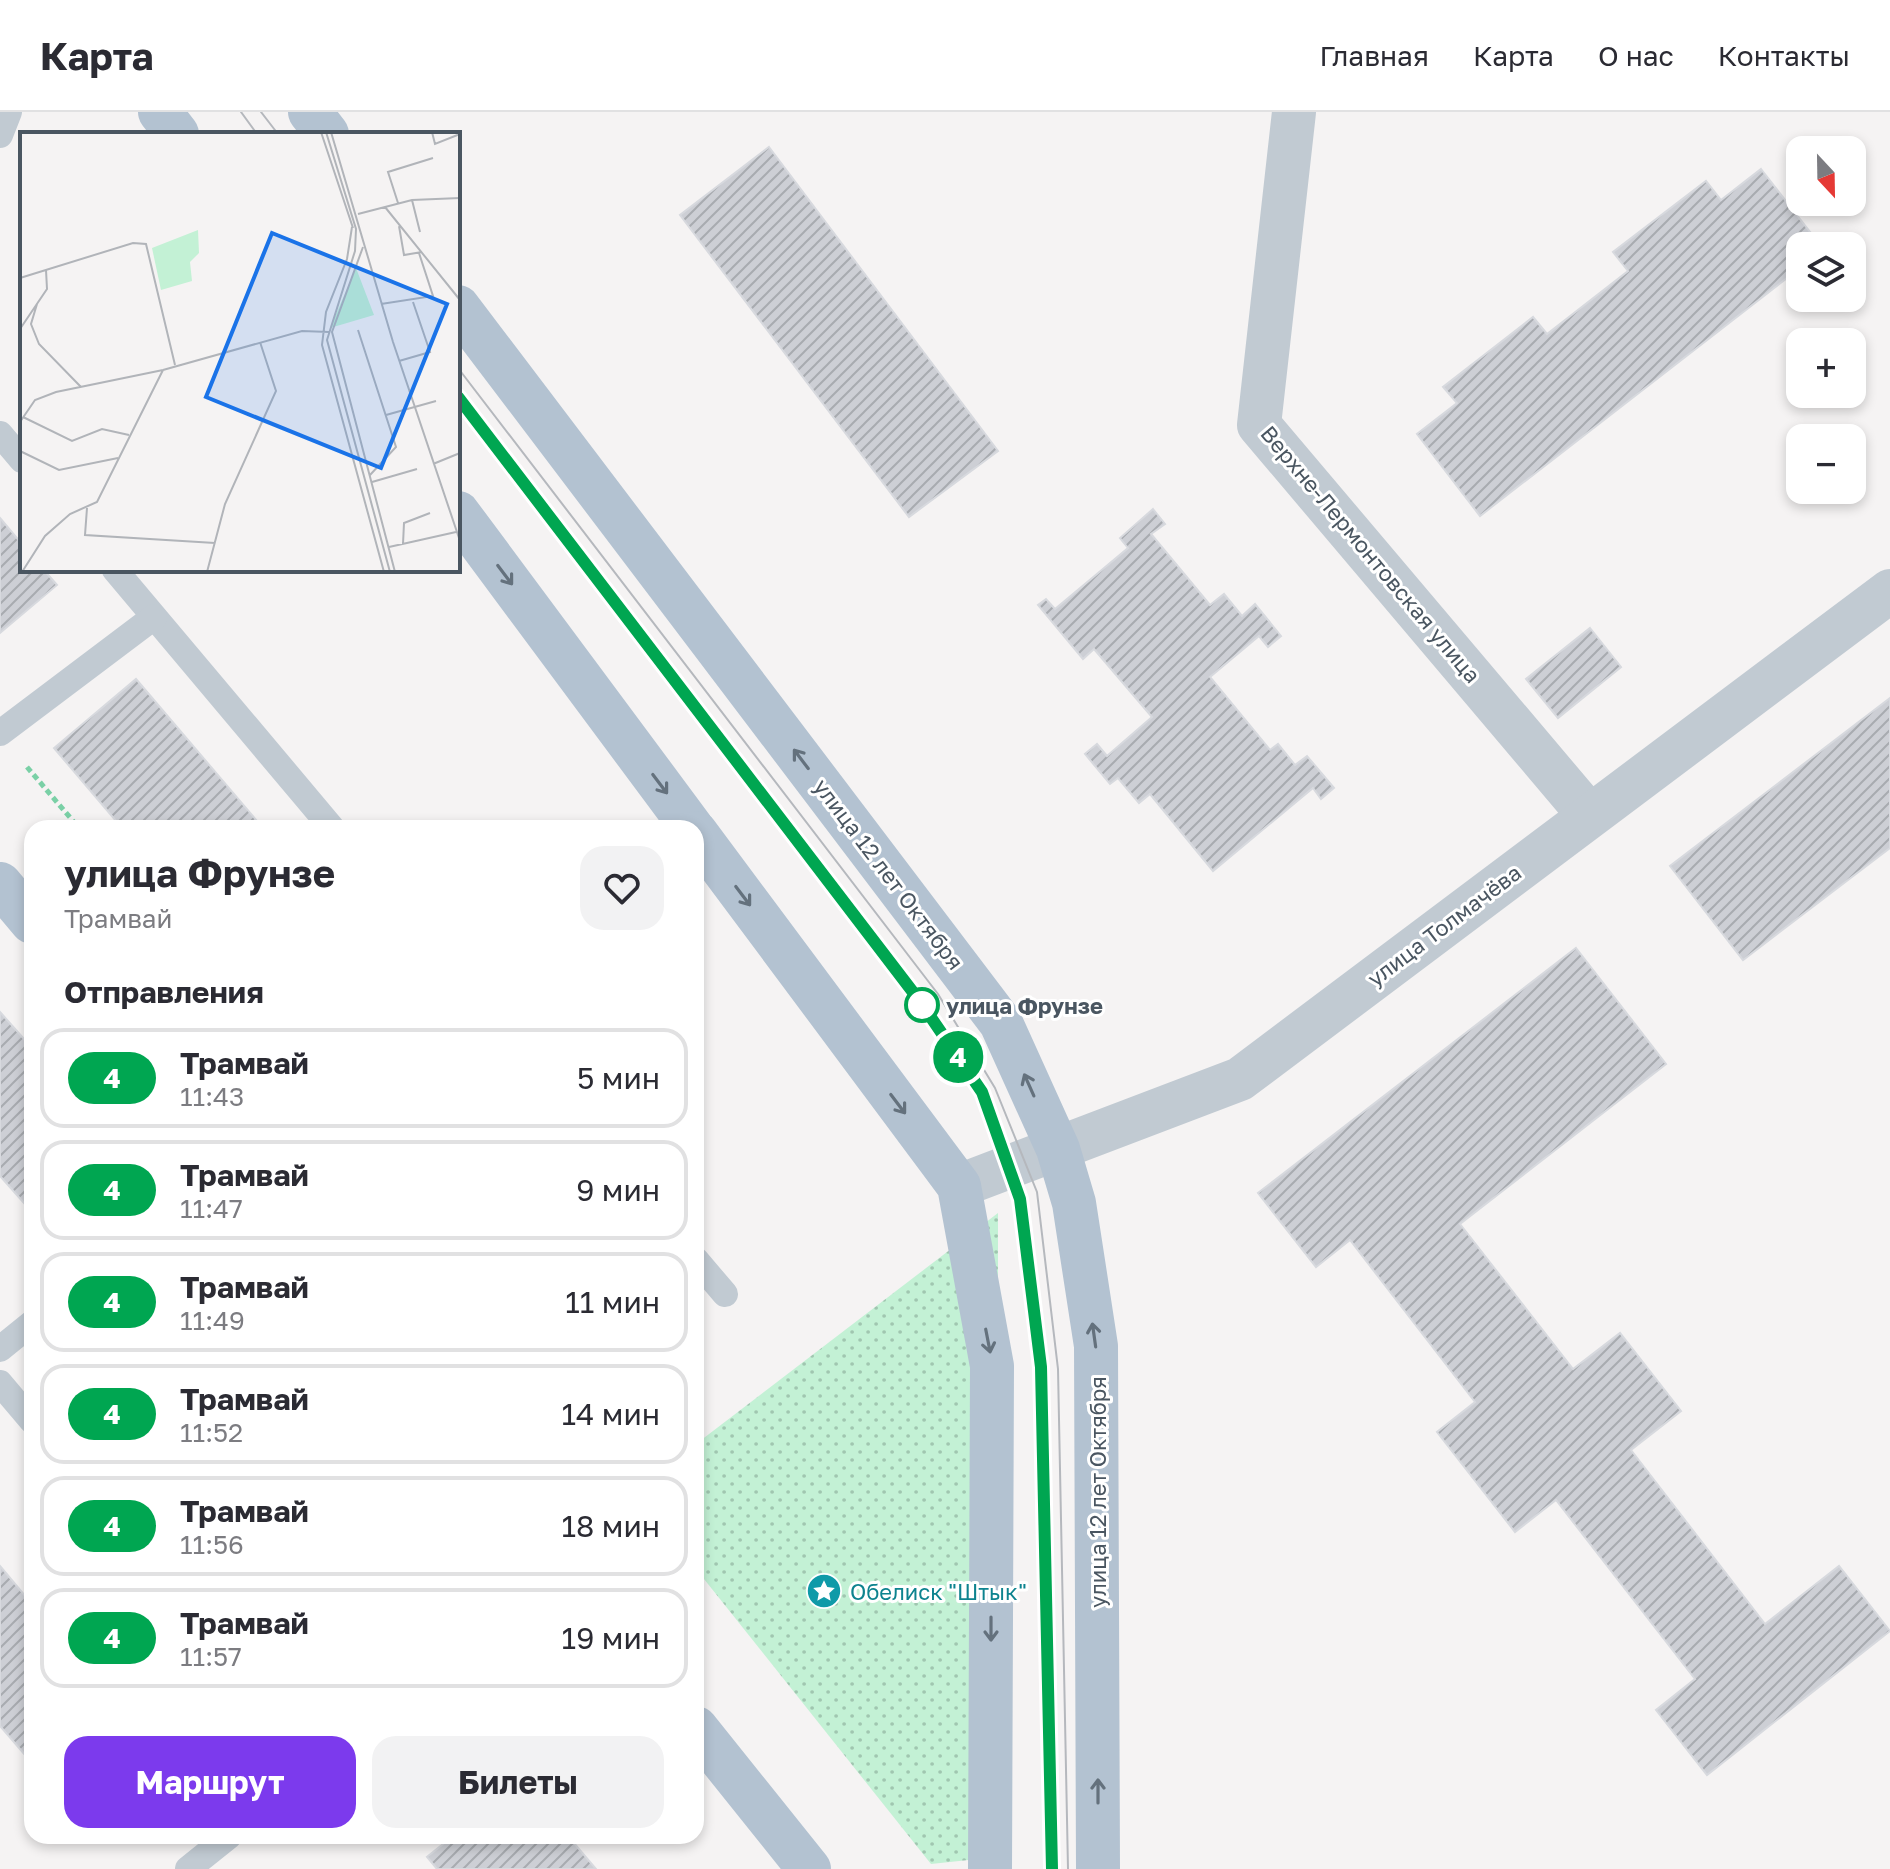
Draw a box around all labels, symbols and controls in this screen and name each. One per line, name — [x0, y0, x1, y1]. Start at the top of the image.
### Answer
text: Карта — [40, 33, 153, 78]
text: Главная — [1319, 39, 1429, 72]
text: Карта — [1473, 39, 1554, 72]
text: О нас — [1598, 39, 1674, 72]
text: Контакты — [1718, 39, 1850, 72]
inset map — [20, 132, 460, 572]
north arrow — [1786, 136, 1866, 216]
map controls — [1786, 136, 1866, 504]
button: layers — [1786, 232, 1866, 312]
button: + — [1786, 328, 1866, 408]
street label: Верхне-Лермонтовская улица — [1255, 420, 1487, 688]
button: − — [1786, 424, 1866, 504]
one-way arrow — [496, 564, 513, 585]
one-way arrow — [792, 748, 809, 770]
one-way arrow — [651, 773, 668, 794]
street label: улица 12 лет Октября — [808, 773, 970, 975]
button: heart — [580, 846, 664, 930]
text: улица Фрунзе — [64, 850, 335, 895]
street label: улица Толмачёва — [1362, 858, 1526, 992]
one-way arrow — [734, 884, 751, 906]
text: Трамвай — [64, 903, 172, 934]
text: Отправления — [64, 974, 264, 1010]
marker: улица Фрунзе — [905, 988, 939, 1022]
place label: улица Фрунзе — [946, 992, 1103, 1019]
line badge: 4 — [932, 1031, 984, 1083]
text: 4 — [949, 1040, 967, 1073]
text: Трамвай — [180, 1045, 309, 1081]
text: 5 мин — [577, 1060, 660, 1096]
text: 4 — [103, 1061, 121, 1094]
one-way arrow — [1021, 1073, 1036, 1098]
text: 11:43 — [180, 1081, 244, 1112]
one-way arrow — [889, 1093, 906, 1115]
text: Трамвай — [180, 1157, 309, 1193]
text: 9 мин — [576, 1172, 660, 1208]
text: 4 — [103, 1173, 121, 1206]
text: 11:47 — [180, 1193, 243, 1224]
text: Трамвай — [180, 1269, 309, 1305]
text: 11 мин — [565, 1284, 660, 1320]
text: 4 — [103, 1285, 121, 1318]
text: 11:49 — [180, 1305, 245, 1336]
one-way arrow — [1086, 1323, 1101, 1348]
one-way arrow — [981, 1328, 996, 1354]
street label: улица 12 лет Октября — [1084, 1376, 1111, 1608]
text: Трамвай — [180, 1381, 309, 1417]
text: 14 мин — [561, 1396, 660, 1432]
text: 4 — [103, 1397, 121, 1430]
text: 11:52 — [180, 1417, 243, 1448]
text: Трамвай — [180, 1493, 309, 1529]
text: 18 мин — [561, 1508, 660, 1544]
text: 4 — [103, 1509, 121, 1542]
text: 11:56 — [180, 1529, 244, 1560]
place icon: Обелиск "Штык" — [805, 1572, 843, 1610]
place label: Обелиск "Штык" — [850, 1578, 1027, 1605]
text: Трамвай — [180, 1605, 309, 1641]
one-way arrow — [983, 1615, 999, 1642]
text: 19 мин — [562, 1620, 660, 1656]
text: 4 — [103, 1621, 121, 1654]
text: 11:57 — [180, 1641, 242, 1672]
button: Маршрут — [64, 1736, 356, 1828]
button: Билеты — [372, 1736, 664, 1828]
one-way arrow — [1090, 1778, 1106, 1805]

